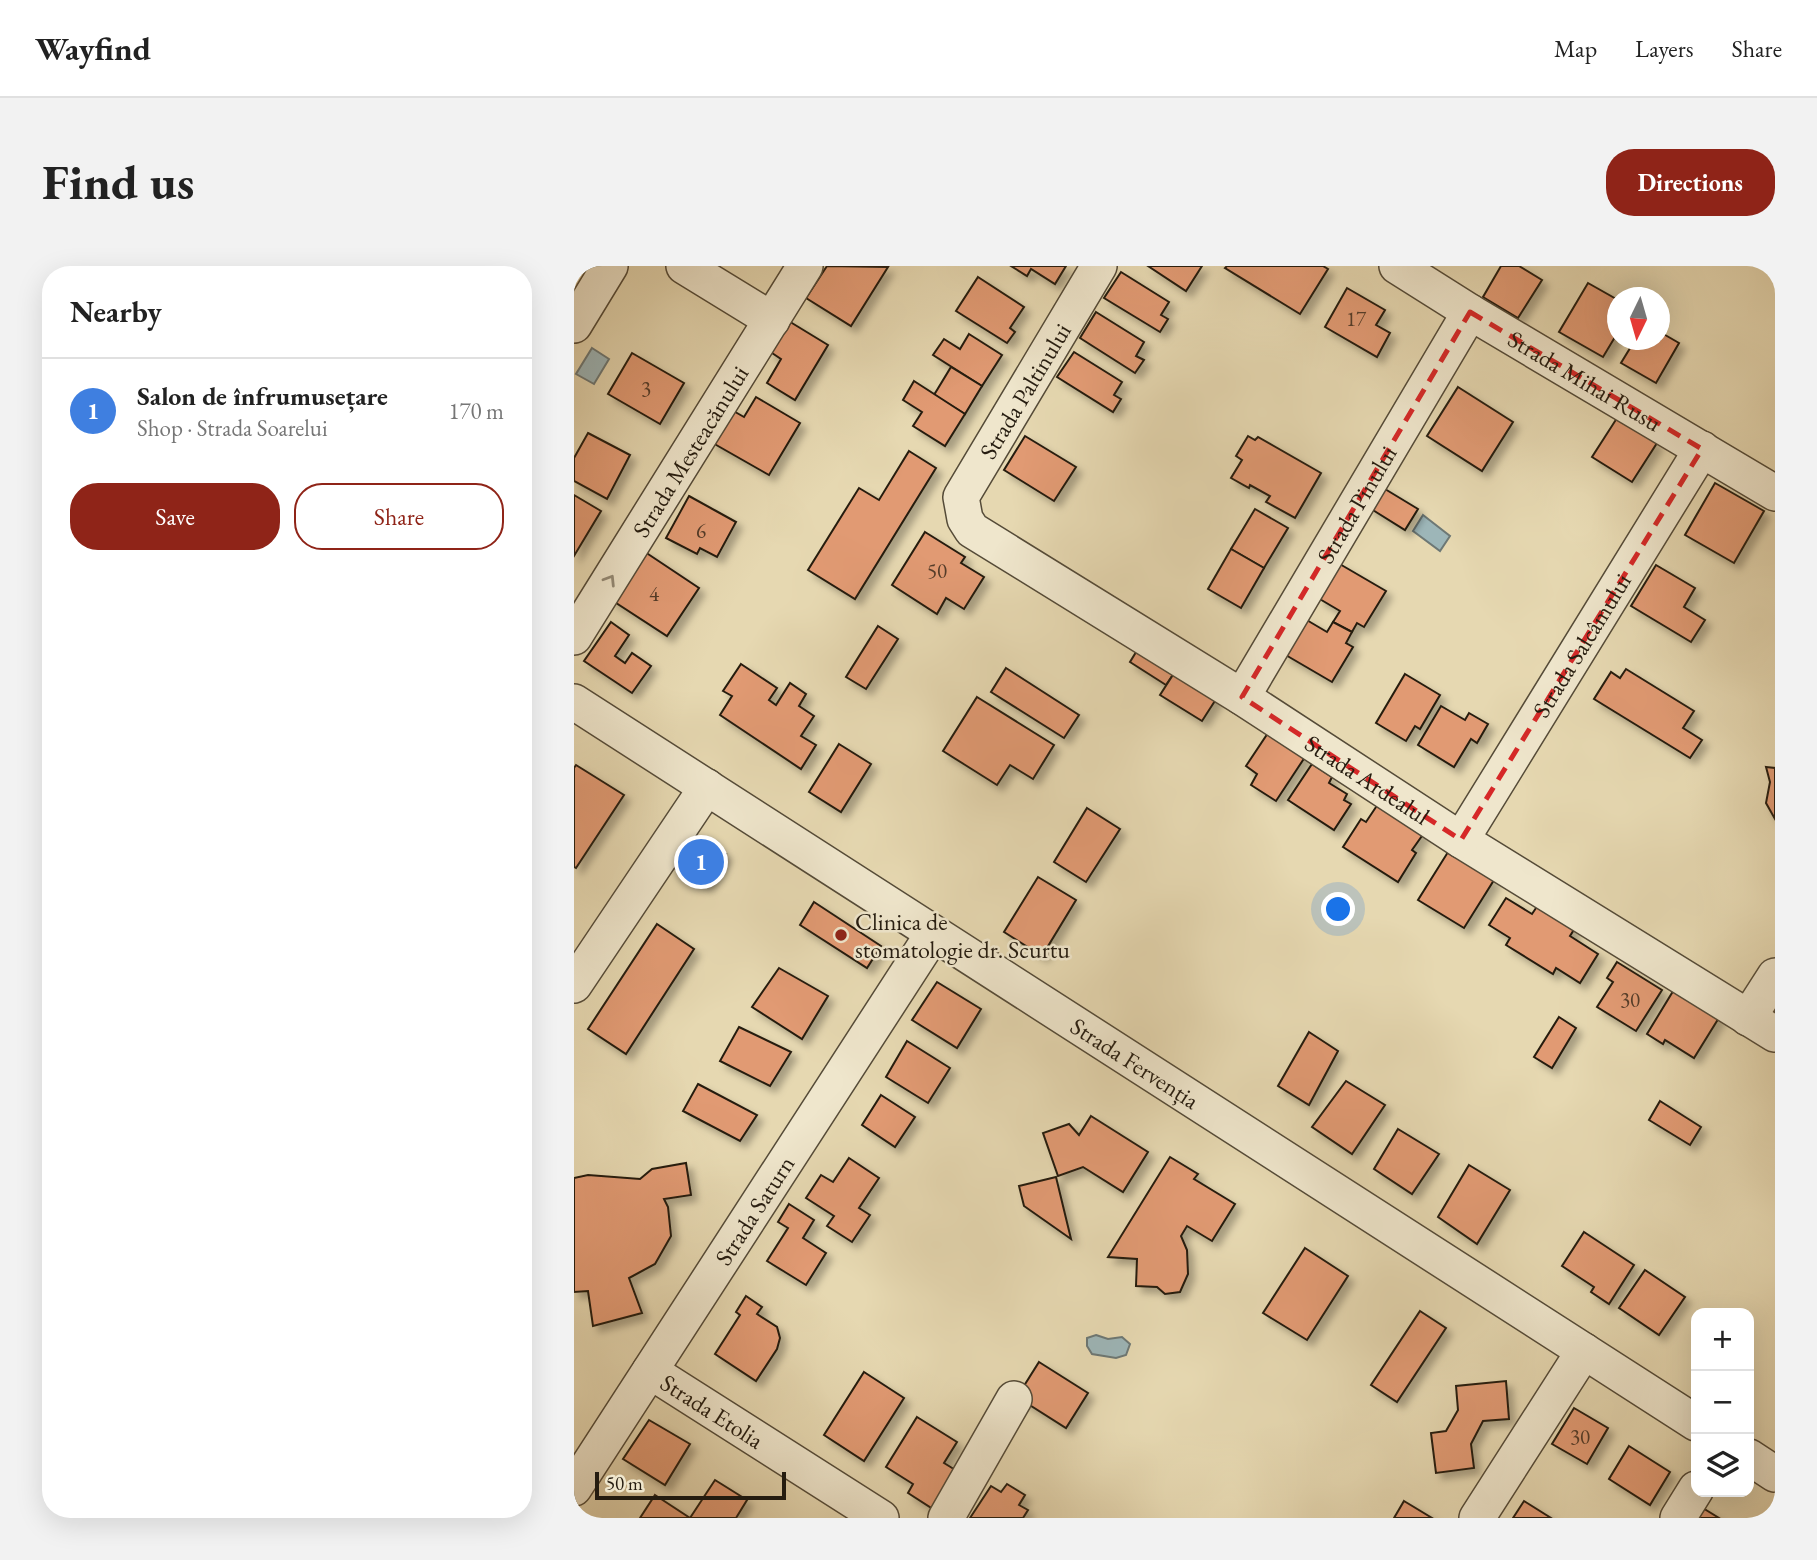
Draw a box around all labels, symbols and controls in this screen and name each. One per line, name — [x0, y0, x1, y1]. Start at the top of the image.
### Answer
text: Wayfind — [35, 27, 151, 70]
text: Map — [1554, 33, 1597, 64]
text: Layers — [1635, 33, 1694, 64]
text: Share — [1732, 33, 1782, 64]
button: Directions — [1606, 149, 1775, 216]
text: Find us — [42, 150, 194, 214]
north arrow — [1607, 287, 1670, 350]
text: Nearby — [70, 292, 162, 331]
house number: 17 — [1346, 305, 1367, 332]
street label: Strada Paltinului — [972, 317, 1078, 465]
street label: Strada Mihai Rusu — [1503, 323, 1668, 438]
street label: Strada Mesteacănului — [625, 359, 755, 543]
house number: 3 — [641, 375, 651, 402]
text: Salon de înfrumusețare — [137, 379, 388, 413]
text: 1 — [87, 396, 99, 426]
text: 170 m — [448, 396, 504, 426]
text: Shop · Strada Soarelui — [137, 413, 328, 443]
street label: Strada Pinului — [1309, 440, 1403, 569]
button: Save — [70, 483, 280, 550]
button: Share — [294, 483, 504, 550]
house number: 6 — [696, 517, 706, 544]
house number: 50 — [927, 557, 947, 584]
street label: Strada Salcâmului — [1525, 567, 1637, 723]
one-way arrow — [602, 574, 615, 587]
house number: 4 — [649, 580, 660, 607]
street label: Strada Ardealul — [1299, 727, 1436, 831]
pin: 1 — [678, 836, 724, 888]
your location — [1321, 892, 1355, 926]
place label: Clinica de stomatologie dr. Scurtu — [855, 906, 1070, 965]
marker: Clinica de stomatologie dr. Scurtu — [833, 927, 849, 943]
house number: 30 — [1620, 986, 1640, 1013]
street label: Strada Fervenția — [1065, 1010, 1206, 1116]
street label: Strada Saturn — [707, 1149, 801, 1271]
map controls — [1691, 1308, 1754, 1497]
button: + — [1691, 1308, 1754, 1371]
street label: Strada Etolia — [655, 1366, 770, 1455]
button: − — [1691, 1371, 1754, 1434]
house number: 30 — [1570, 1423, 1590, 1450]
button: layers — [1691, 1434, 1754, 1497]
scale bar — [595, 1469, 786, 1501]
text: 50 m — [606, 1471, 643, 1496]

